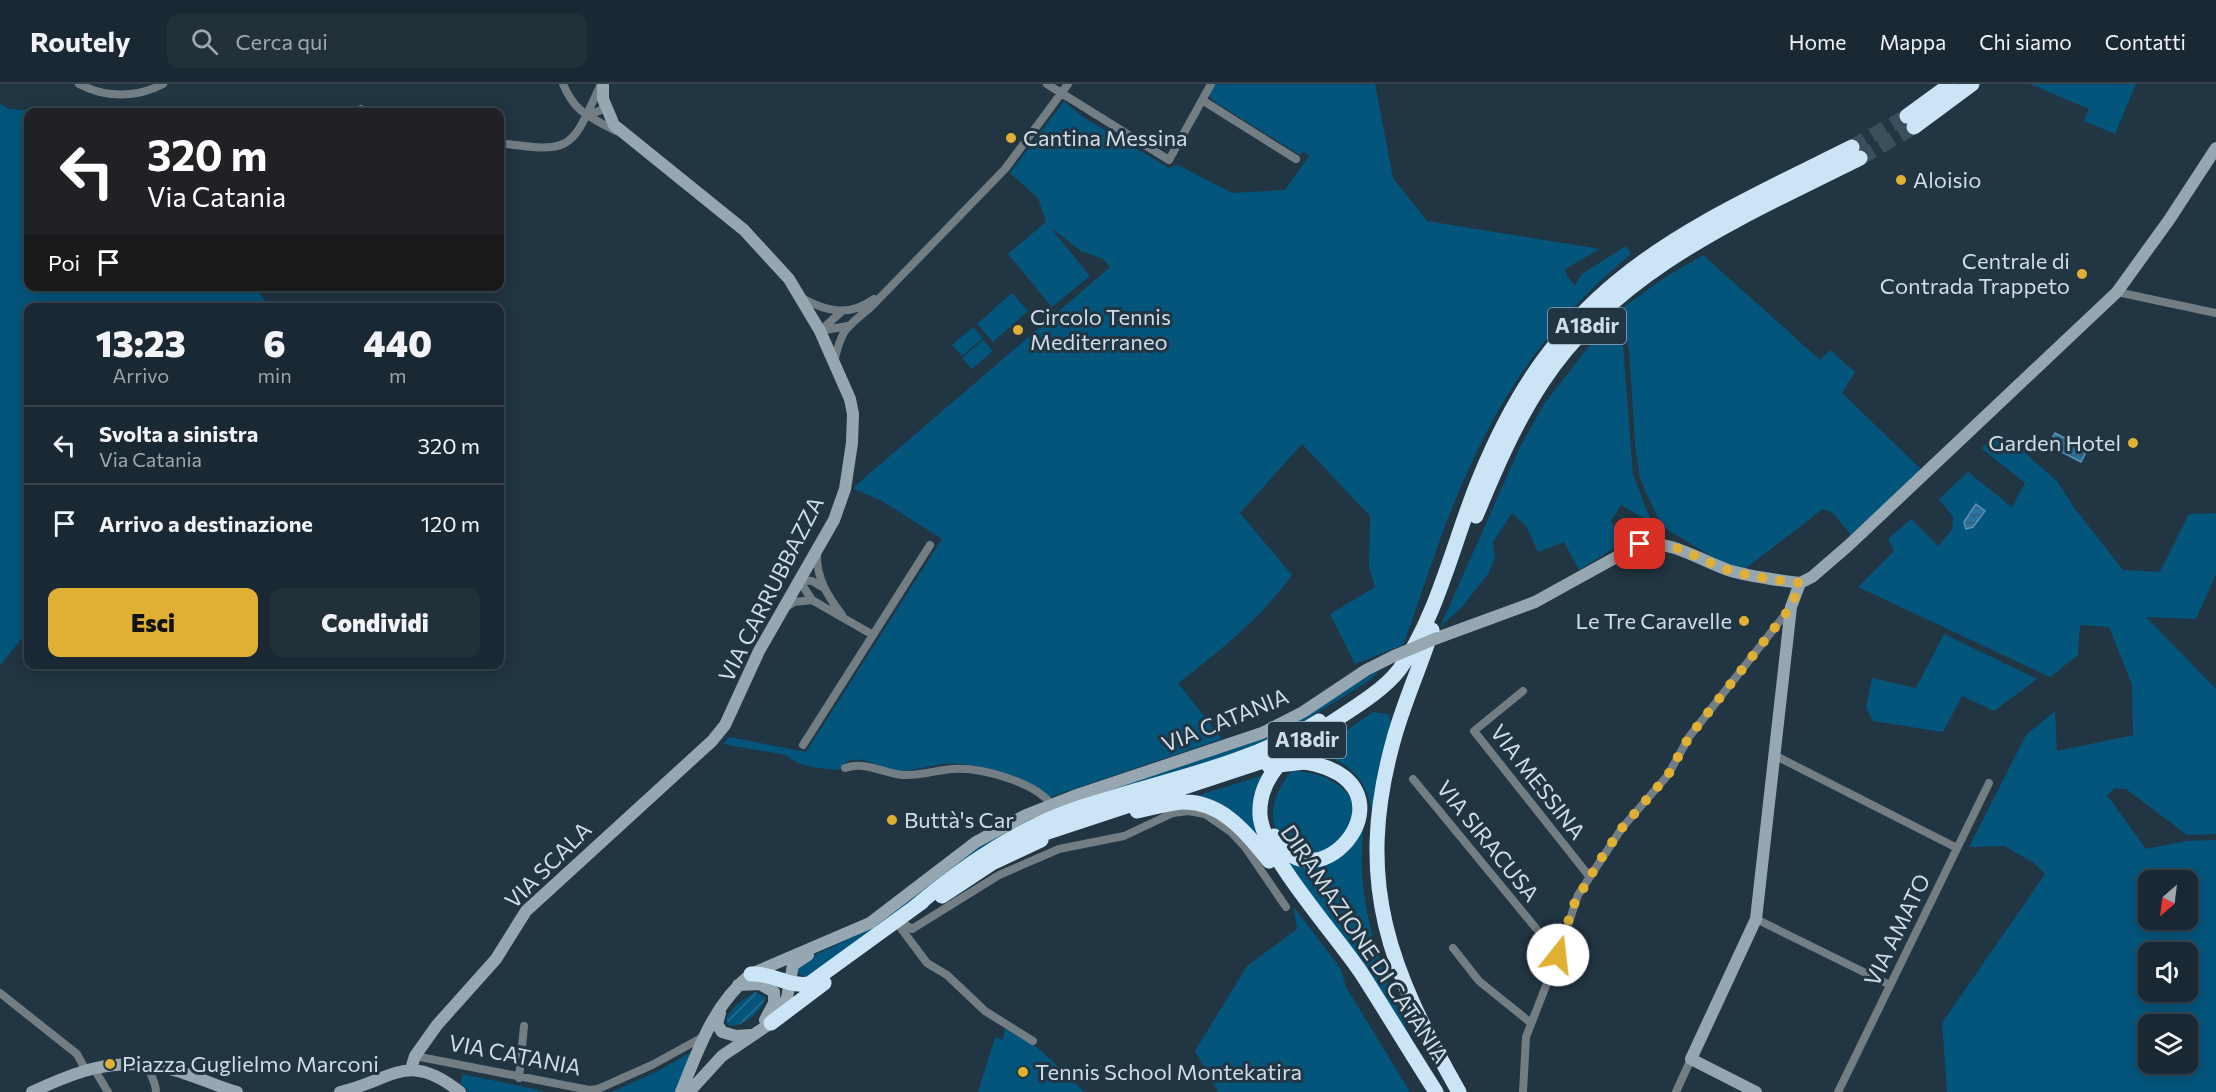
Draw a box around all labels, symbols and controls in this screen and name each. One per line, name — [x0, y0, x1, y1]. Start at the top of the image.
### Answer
search box — [167, 14, 587, 68]
text: Routely — [30, 24, 131, 58]
icon: search — [188, 25, 221, 58]
text: Cerca qui — [236, 28, 328, 55]
text: Home — [1789, 29, 1846, 54]
text: Mappa — [1879, 29, 1946, 54]
text: Chi siamo — [1979, 29, 2072, 54]
text: Contatti — [2105, 29, 2186, 54]
place label: Cantina Messina — [1023, 124, 1188, 151]
text: 320 m — [147, 128, 267, 180]
marker: Cantina Messina — [1004, 131, 1018, 145]
icon: left — [48, 132, 126, 210]
place label: Aloisio — [1913, 166, 1981, 193]
marker: Aloisio — [1894, 173, 1908, 187]
text: Via Catania — [147, 180, 286, 213]
icon: arrive — [92, 246, 125, 279]
place label: Centrale di Contrada Trappeto — [1880, 247, 2070, 299]
text: Poi — [48, 249, 80, 276]
marker: Centrale di Contrada Trappeto — [2075, 267, 2089, 281]
place label: Circolo Tennis Mediterraneo — [1030, 303, 1171, 355]
road number: A18dir — [1548, 308, 1626, 344]
text: 13:23 — [96, 320, 186, 364]
text: 6 — [263, 320, 286, 364]
text: 440 — [363, 320, 432, 364]
marker: Circolo Tennis Mediterraneo — [1011, 323, 1025, 337]
text: Arrivo — [112, 363, 169, 387]
text: min — [258, 363, 292, 387]
text: m — [389, 363, 407, 387]
text: Svolta a sinistra — [99, 420, 258, 447]
icon: left — [48, 429, 81, 462]
place label: Garden Hotel — [1988, 429, 2121, 456]
text: 320 m — [418, 432, 480, 459]
marker: Garden Hotel — [2126, 436, 2140, 450]
text: Via Catania — [99, 447, 202, 471]
street label: VIA CARRUBBAZZA — [712, 492, 829, 686]
icon: arrive — [48, 507, 81, 540]
text: Arrivo a destinazione — [99, 510, 313, 537]
text: 120 m — [421, 510, 480, 537]
pin — [1614, 518, 1665, 569]
icon: arrive — [1623, 527, 1656, 560]
button: Esci — [48, 588, 258, 657]
button: Condividi — [270, 588, 480, 657]
place label: Le Tre Caravelle — [1575, 607, 1732, 634]
marker: Le Tre Caravelle — [1737, 614, 1751, 628]
street label: VIA CATANIA — [1158, 682, 1292, 757]
street label: VIA MESSINA — [1485, 719, 1592, 845]
road number: A18dir — [1268, 722, 1346, 758]
street label: VIA SIRACUSA — [1431, 775, 1546, 907]
place label: Buttà's Car — [904, 806, 1014, 833]
marker: Buttà's Car — [885, 813, 899, 827]
street label: VIA SCALA — [499, 816, 597, 914]
street label: DIRAMAZIONE DI CATANIA — [1276, 820, 1455, 1068]
street label: VIA AMATO — [1858, 869, 1935, 990]
north arrow — [2138, 870, 2198, 930]
map controls — [2138, 870, 2198, 1074]
position arrow — [1526, 923, 1590, 987]
button: sound — [2138, 942, 2198, 1002]
button: layers — [2138, 1014, 2198, 1074]
street label: VIA CATANIA — [447, 1028, 584, 1081]
place label: Piazza Guglielmo Marconi — [122, 1050, 379, 1077]
marker: Piazza Guglielmo Marconi — [103, 1057, 117, 1071]
place label: Tennis School Montekatira — [1035, 1058, 1302, 1085]
marker: Tennis School Montekatira — [1016, 1065, 1030, 1079]

